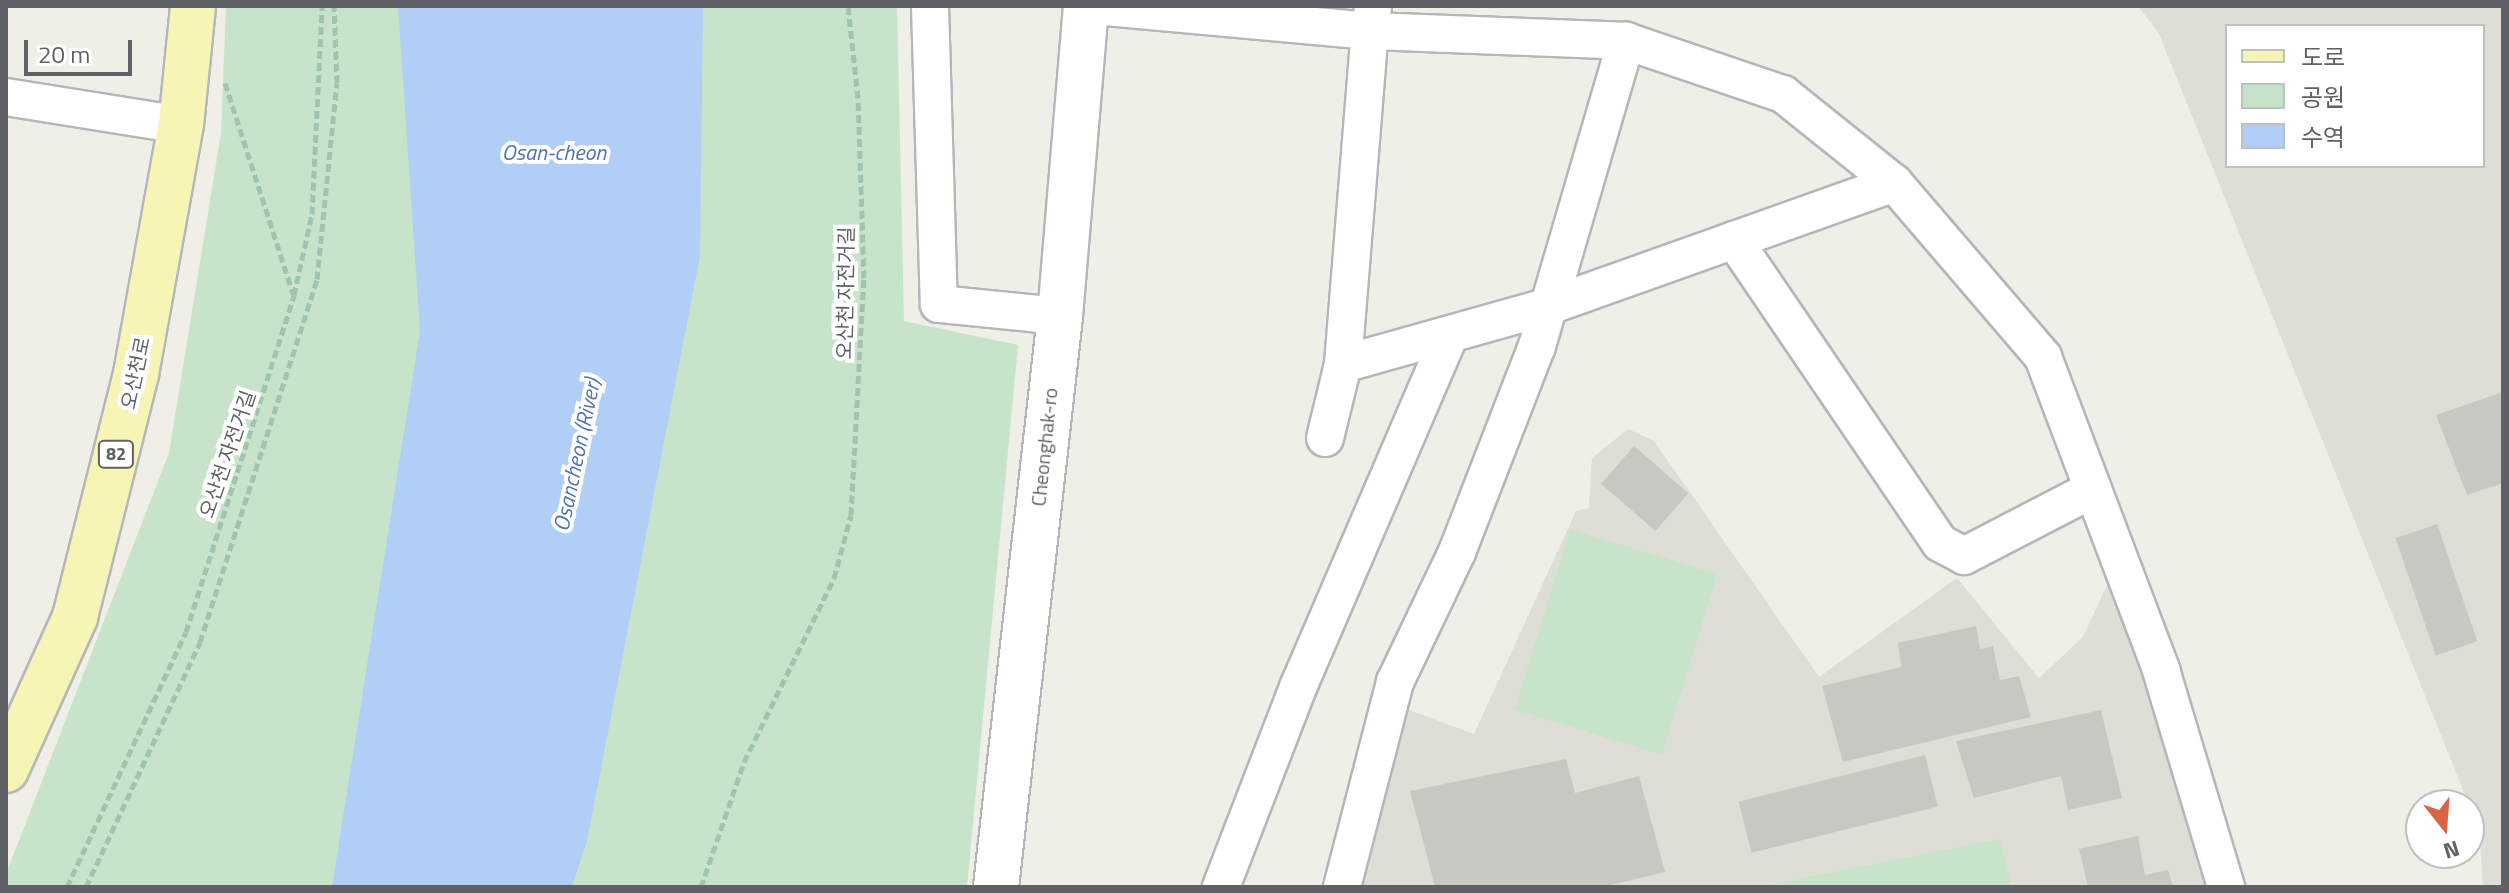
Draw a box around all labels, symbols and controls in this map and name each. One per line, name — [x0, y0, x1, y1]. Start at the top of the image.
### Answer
scale bar — [28, 24, 136, 74]
legend — [2225, 24, 2485, 168]
text: 20 m — [38, 36, 90, 72]
text: 도로 — [2301, 39, 2345, 75]
text: 공원 — [2301, 79, 2345, 115]
text: 수역 — [2301, 119, 2345, 155]
water label: Osan-cheon — [502, 140, 606, 166]
street label: 오산천 자전거길 — [832, 226, 858, 360]
street label: 오산천로 — [116, 335, 154, 411]
water label: Osancheon (River) — [548, 376, 606, 534]
street label: 오산천 자전거길 — [194, 387, 260, 521]
street label: Cheonghak-ro — [1026, 387, 1062, 507]
road number: 82 — [96, 440, 136, 468]
north arrow — [2405, 789, 2485, 869]
text: N — [2439, 832, 2464, 869]

